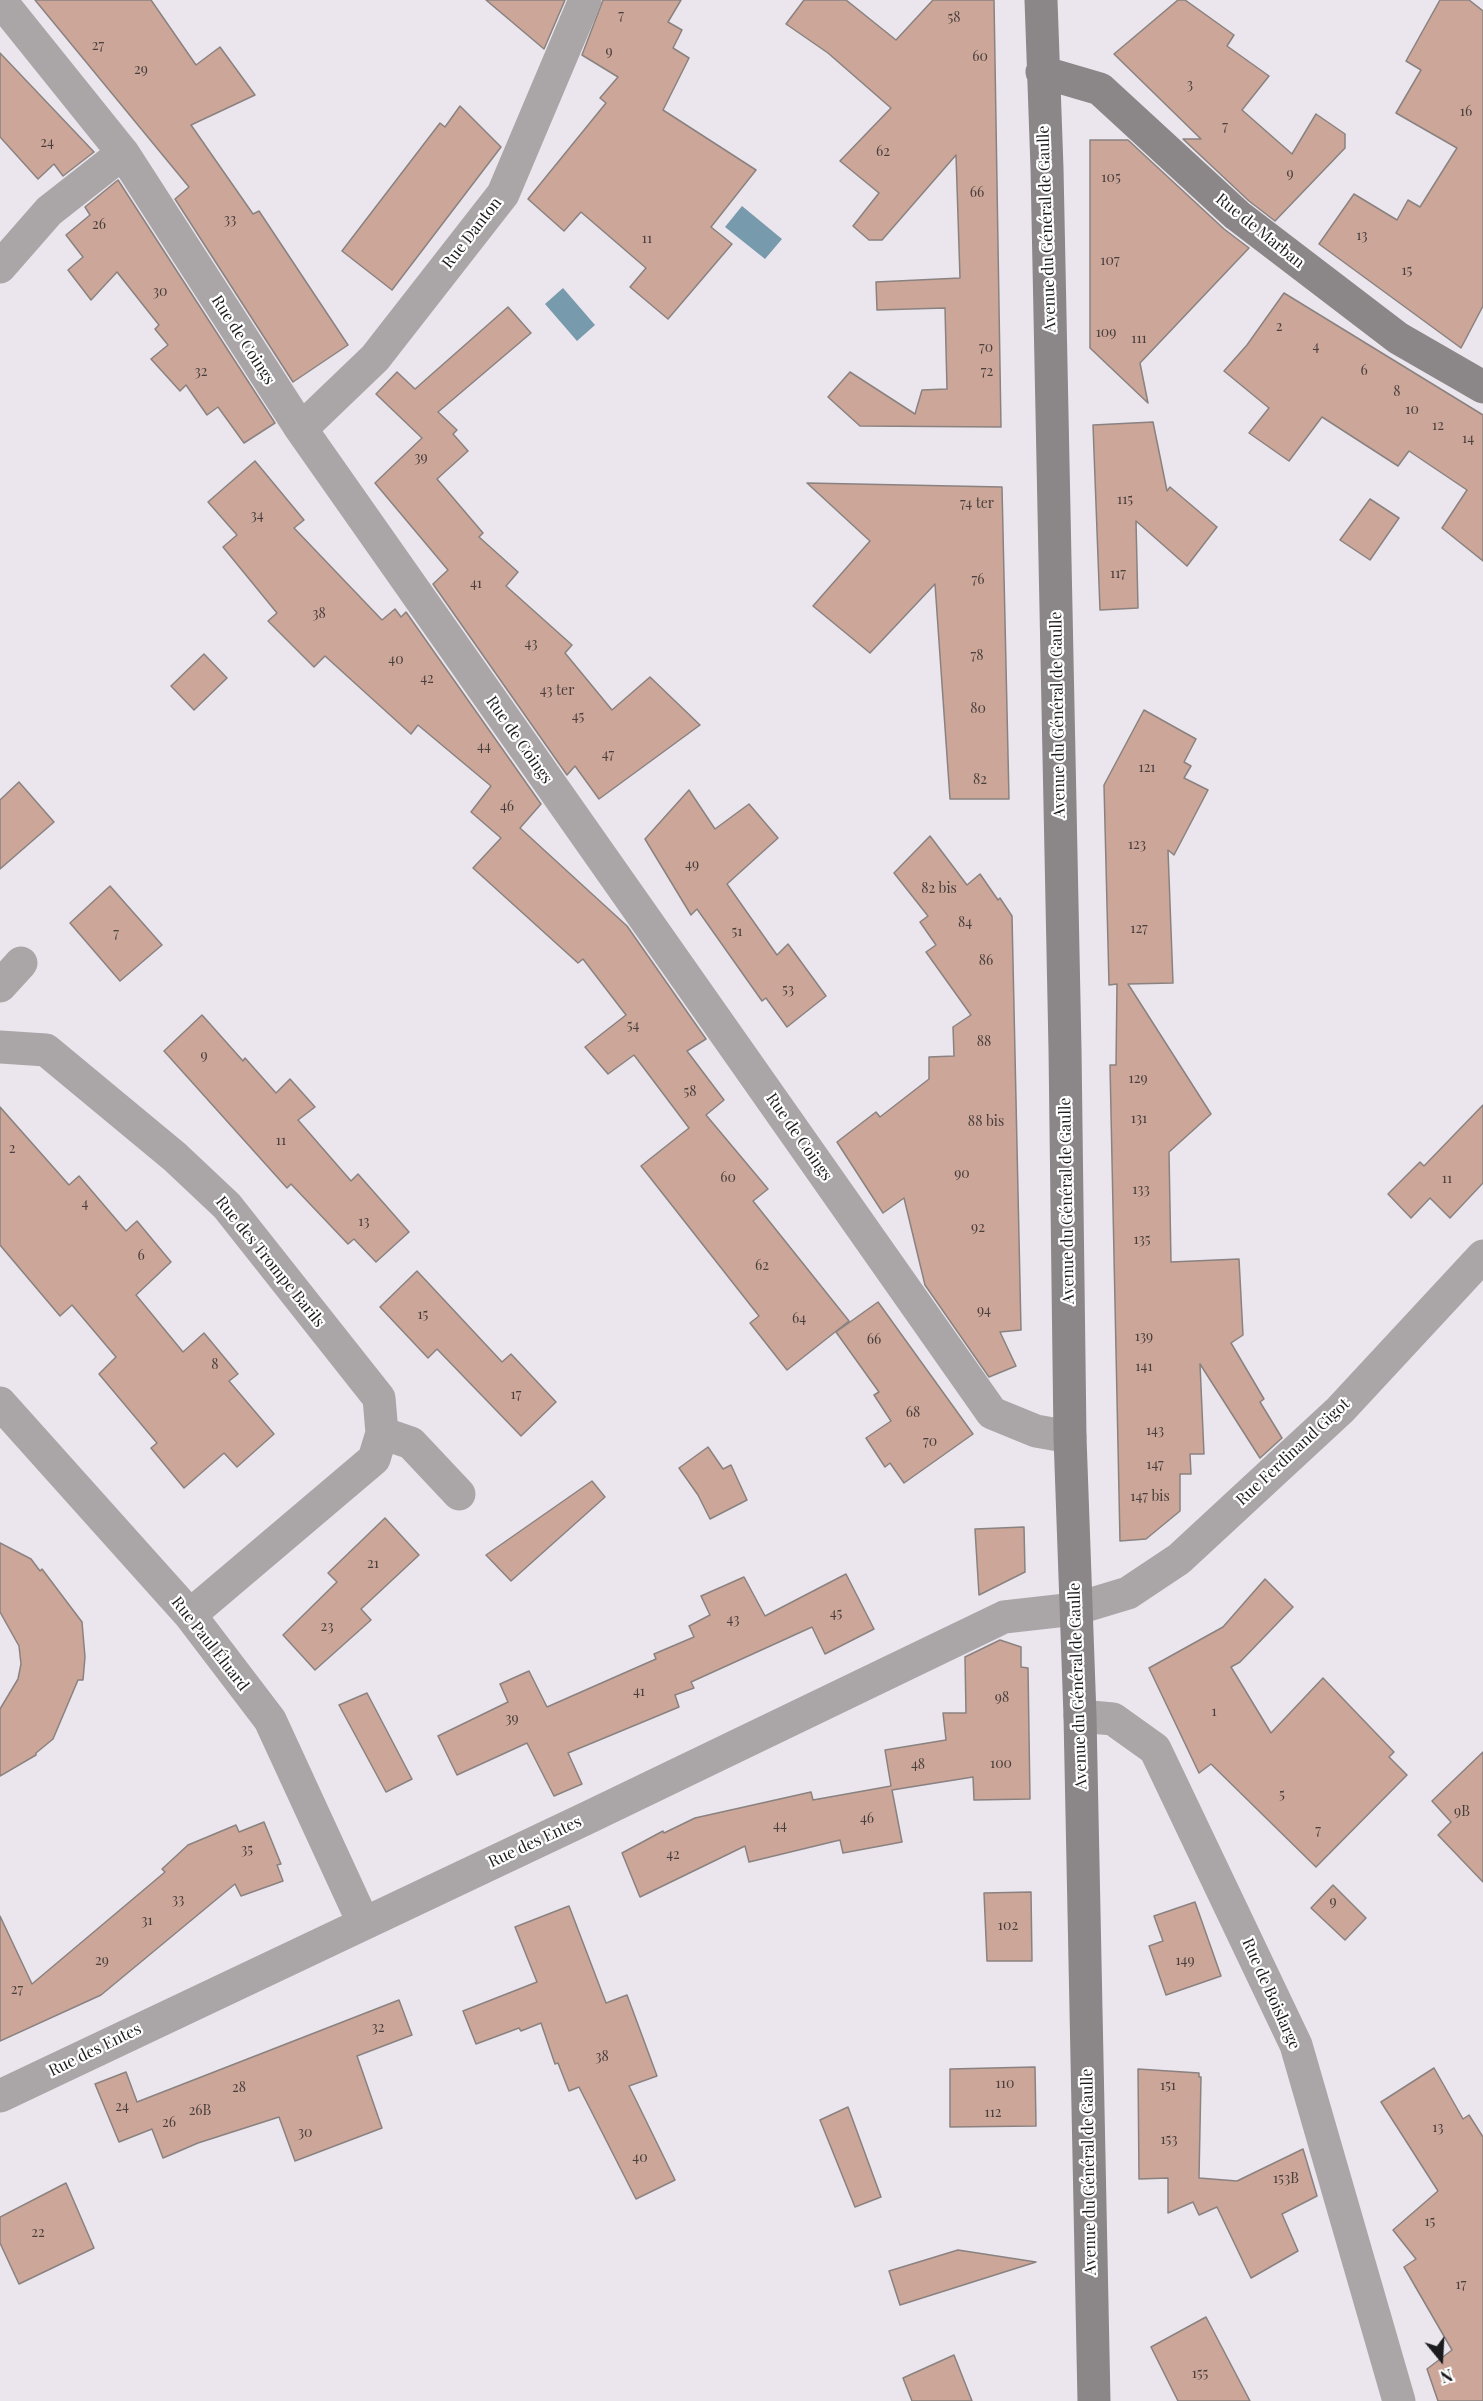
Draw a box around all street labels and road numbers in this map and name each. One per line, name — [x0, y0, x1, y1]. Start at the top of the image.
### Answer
street label: Avenue du Général de Gaulle — [1034, 125, 1060, 333]
street label: Rue de Marban — [1212, 189, 1308, 273]
street label: Rue Danton — [438, 194, 506, 272]
street label: Rue de Coings — [207, 292, 279, 388]
street label: Avenue du Général de Gaulle — [1047, 611, 1069, 819]
street label: Rue de Coings — [482, 693, 556, 787]
street label: Rue de Coings — [762, 1090, 836, 1184]
street label: Avenue du Général de Gaulle — [1056, 1097, 1078, 1305]
street label: Rue des Trompe Barils — [211, 1193, 329, 1331]
street label: Rue Ferdinand Gigot — [1232, 1394, 1354, 1510]
street label: Avenue du Général de Gaulle — [1065, 1582, 1091, 1790]
street label: Rue Paul Éluard — [167, 1593, 253, 1695]
street label: Rue des Entes — [485, 1812, 585, 1872]
street label: Rue de Boislarge — [1238, 1935, 1304, 2053]
street label: Rue des Entes — [46, 2019, 144, 2081]
street label: Avenue du Général de Gaulle — [1078, 2068, 1100, 2276]

